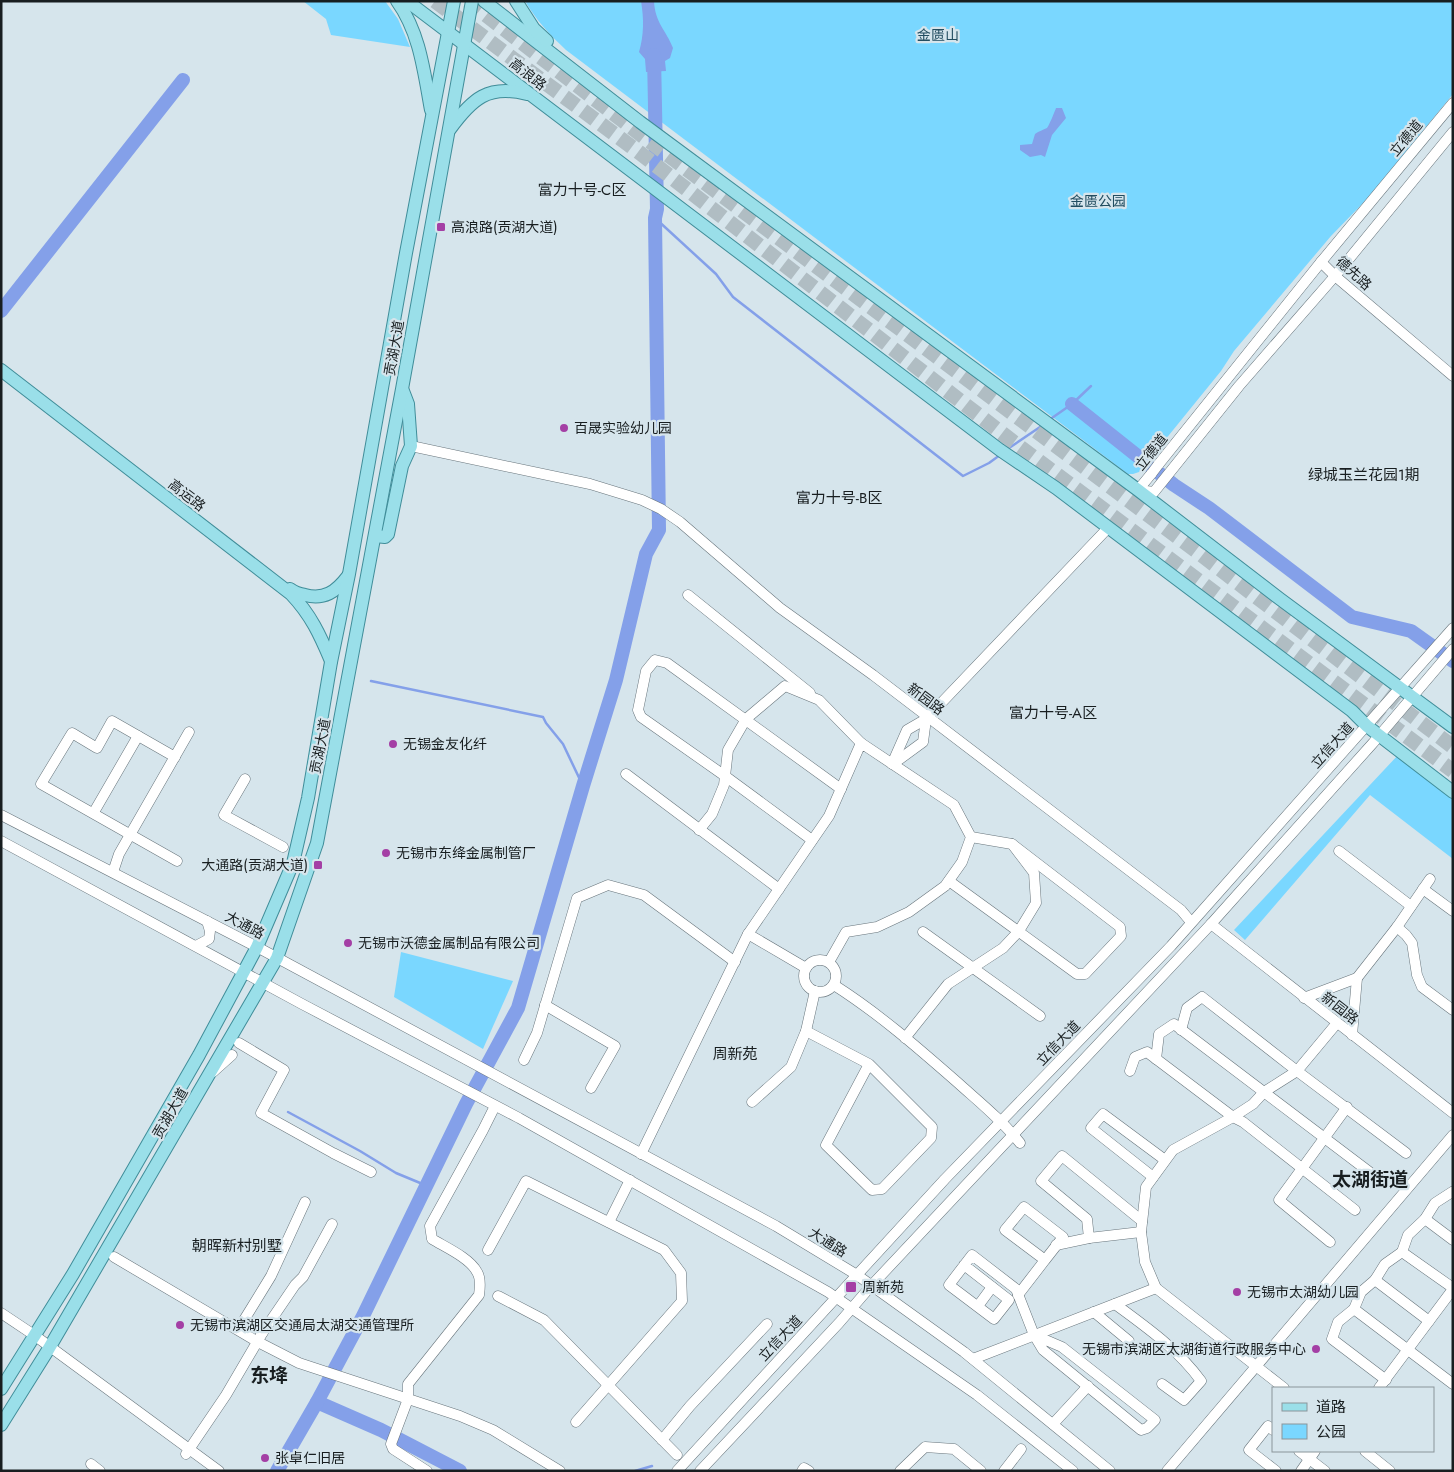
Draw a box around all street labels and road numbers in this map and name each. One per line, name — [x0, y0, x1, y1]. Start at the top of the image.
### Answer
street label: 高浪路 — [505, 53, 551, 95]
street label: 立德道 — [1385, 115, 1427, 161]
street label: 德先路 — [1332, 252, 1376, 294]
street label: 贡湖大道 — [379, 319, 409, 377]
street label: 立德道 — [1130, 429, 1172, 475]
street label: 高运路 — [164, 474, 210, 516]
street label: 新园路 — [903, 678, 949, 720]
street label: 贡湖大道 — [305, 717, 335, 775]
street label: 立信大道 — [1306, 718, 1358, 772]
street label: 大通路 — [222, 906, 268, 944]
street label: 新园路 — [1317, 987, 1363, 1029]
street label: 立信大道 — [1031, 1016, 1085, 1070]
street label: 贡湖大道 — [147, 1084, 193, 1142]
street label: 大通路 — [805, 1222, 851, 1262]
street label: 立信大道 — [754, 1311, 806, 1365]

